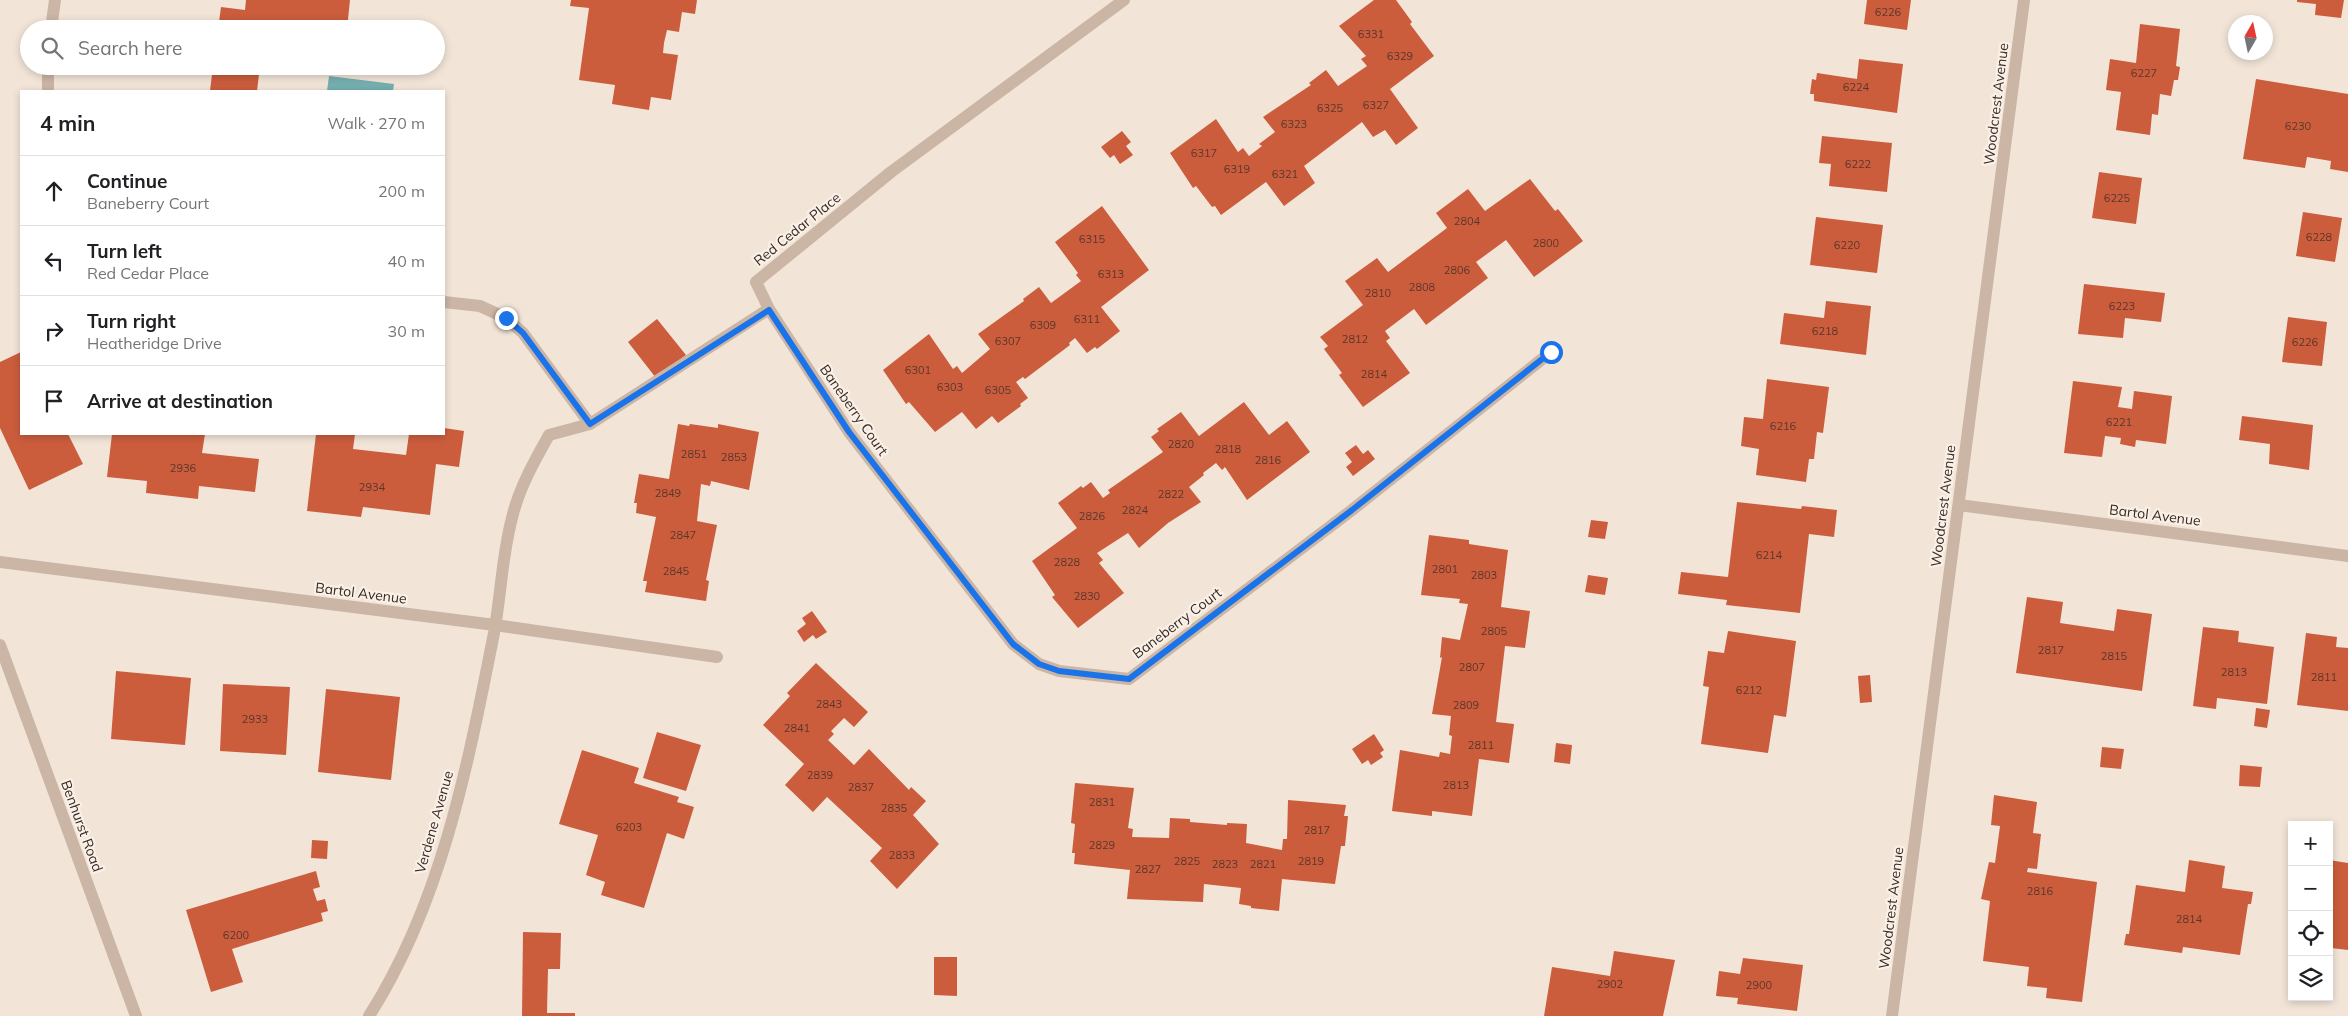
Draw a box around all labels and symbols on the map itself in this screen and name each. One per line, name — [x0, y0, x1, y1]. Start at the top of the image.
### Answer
house number: 6226 — [1875, 5, 1902, 19]
north arrow — [2228, 15, 2273, 60]
house number: 6331 — [1358, 27, 1384, 41]
street label: Woodcrest Avenue — [1980, 42, 2012, 166]
house number: 6329 — [1387, 49, 1413, 63]
house number: 6227 — [2131, 66, 2157, 80]
house number: 6224 — [1843, 80, 1870, 94]
house number: 6327 — [1363, 98, 1389, 112]
house number: 6325 — [1317, 101, 1344, 115]
house number: 6323 — [1281, 117, 1307, 131]
house number: 6230 — [2285, 119, 2312, 133]
house number: 6317 — [1191, 146, 1217, 160]
house number: 6222 — [1845, 157, 1872, 171]
house number: 6319 — [1224, 162, 1250, 176]
house number: 6321 — [1272, 167, 1298, 181]
street label: Red Cedar Place — [750, 188, 844, 270]
house number: 6225 — [2104, 191, 2131, 205]
house number: 2804 — [1454, 214, 1481, 228]
house number: 6228 — [2306, 230, 2333, 244]
house number: 6315 — [1079, 232, 1106, 246]
house number: 2800 — [1533, 236, 1560, 250]
house number: 6220 — [1834, 238, 1861, 252]
house number: 2806 — [1444, 263, 1471, 277]
house number: 6313 — [1098, 267, 1124, 281]
house number: 2808 — [1409, 280, 1436, 294]
house number: 2810 — [1365, 286, 1392, 300]
house number: 6223 — [2109, 299, 2135, 313]
route end — [495, 307, 518, 330]
house number: 6311 — [1074, 312, 1100, 326]
house number: 6309 — [1030, 318, 1056, 332]
house number: 6218 — [1812, 324, 1839, 338]
house number: 2812 — [1342, 332, 1369, 346]
house number: 6307 — [995, 334, 1021, 348]
house number: 6226 — [2292, 335, 2319, 349]
route start — [1540, 341, 1563, 364]
street label: Baneberry Court — [816, 361, 892, 459]
house number: 6301 — [905, 363, 931, 377]
house number: 2814 — [1361, 367, 1388, 381]
house number: 6303 — [937, 380, 963, 394]
house number: 6305 — [985, 383, 1012, 397]
house number: 6221 — [2106, 415, 2132, 429]
house number: 6216 — [1770, 419, 1797, 433]
house number: 2820 — [1168, 437, 1195, 451]
house number: 2818 — [1215, 442, 1242, 456]
street label: Woodcrest Avenue — [1927, 444, 1959, 568]
house number: 2851 — [681, 447, 707, 461]
house number: 2853 — [721, 450, 747, 464]
house number: 2816 — [1255, 453, 1282, 467]
house number: 2936 — [170, 461, 197, 475]
house number: 2934 — [359, 480, 386, 494]
house number: 2849 — [655, 486, 681, 500]
house number: 2822 — [1158, 487, 1185, 501]
street label: Bartol Avenue — [2108, 500, 2202, 530]
house number: 2824 — [1122, 503, 1149, 517]
house number: 2826 — [1079, 509, 1106, 523]
house number: 2847 — [670, 528, 696, 542]
house number: 6214 — [1756, 548, 1783, 562]
house number: 2828 — [1054, 555, 1081, 569]
house number: 2801 — [1432, 562, 1458, 576]
house number: 2845 — [663, 564, 690, 578]
house number: 2803 — [1471, 568, 1497, 582]
street label: Bartol Avenue — [314, 578, 408, 608]
street label: Baneberry Court — [1129, 584, 1225, 662]
house number: 2830 — [1074, 589, 1101, 603]
house number: 2805 — [1481, 624, 1508, 638]
house number: 2817 — [2038, 643, 2064, 657]
house number: 2815 — [2101, 649, 2128, 663]
house number: 2807 — [1459, 660, 1485, 674]
house number: 2813 — [2221, 665, 2247, 679]
house number: 2811 — [2311, 670, 2337, 684]
house number: 6212 — [1736, 683, 1763, 697]
house number: 2843 — [816, 697, 842, 711]
house number: 2809 — [1453, 698, 1479, 712]
house number: 2933 — [242, 712, 268, 726]
house number: 2841 — [784, 721, 810, 735]
house number: 2811 — [1468, 738, 1494, 752]
house number: 2839 — [807, 768, 833, 782]
street label: Verdene Avenue — [411, 769, 457, 875]
street label: Benhurst Road — [57, 778, 107, 874]
house number: 2813 — [1443, 778, 1469, 792]
house number: 2837 — [848, 780, 874, 794]
house number: 2831 — [1089, 795, 1115, 809]
house number: 2835 — [881, 801, 908, 815]
house number: 6203 — [616, 820, 642, 834]
house number: 2817 — [1304, 823, 1330, 837]
house number: 2829 — [1089, 838, 1115, 852]
street label: Woodcrest Avenue — [1875, 846, 1907, 970]
house number: 2833 — [889, 848, 915, 862]
house number: 2825 — [1174, 854, 1201, 868]
house number: 2819 — [1298, 854, 1324, 868]
house number: 2823 — [1212, 857, 1238, 871]
house number: 2821 — [1250, 857, 1276, 871]
house number: 2827 — [1135, 862, 1161, 876]
house number: 2816 — [2027, 884, 2054, 898]
house number: 2814 — [2176, 912, 2203, 926]
house number: 6200 — [223, 928, 250, 942]
house number: 2902 — [1597, 977, 1624, 991]
house number: 2900 — [1746, 978, 1773, 992]

